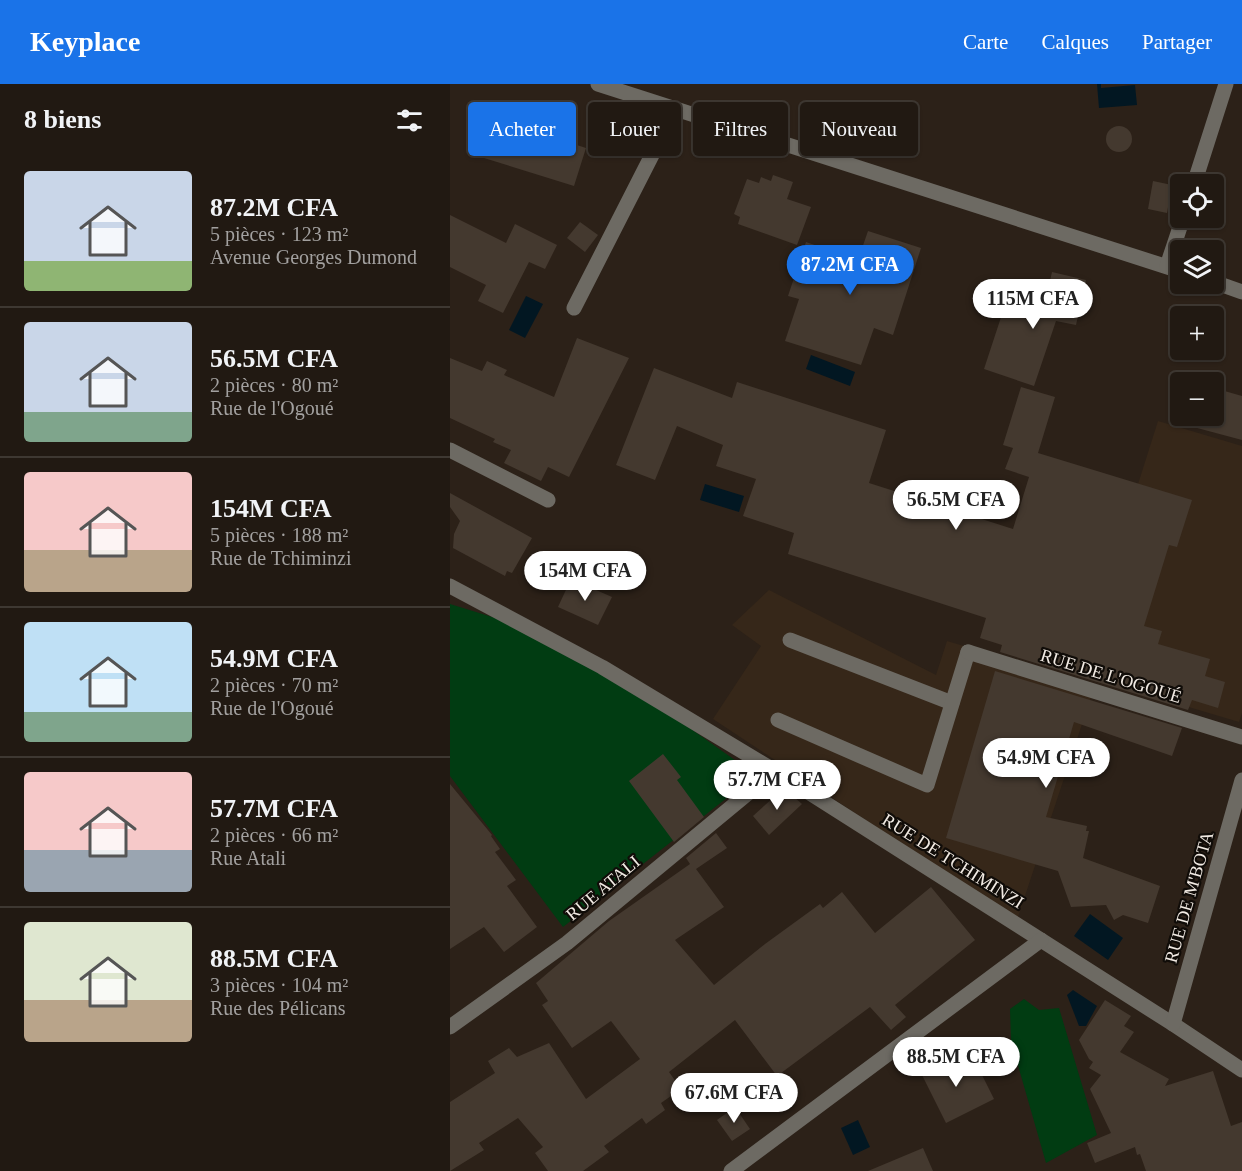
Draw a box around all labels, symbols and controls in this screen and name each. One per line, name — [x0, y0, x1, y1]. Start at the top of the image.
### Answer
text: Keyplace — [30, 26, 140, 57]
text: Carte — [963, 30, 1008, 54]
text: Calques — [1041, 30, 1109, 54]
text: Partager — [1142, 30, 1212, 54]
chip: Acheter — [468, 102, 576, 156]
chip: Louer — [588, 102, 681, 156]
chip: Filtres — [693, 102, 788, 156]
chip: Nouveau — [800, 102, 918, 156]
icon: filters — [393, 104, 426, 137]
text: 8 biens — [24, 105, 101, 134]
map controls — [1170, 174, 1224, 426]
button: locate — [1170, 174, 1224, 228]
text: 87.2M CFA — [210, 193, 338, 222]
icon: home — [72, 195, 144, 267]
text: 5 pièces · 123 m² — [210, 223, 348, 245]
button: layers — [1170, 240, 1224, 294]
pin: 87.2M CFA — [781, 245, 919, 296]
text: Avenue Georges Dumond — [210, 246, 417, 268]
text: 87.2M CFA — [801, 253, 899, 275]
pin: 115M CFA — [971, 279, 1095, 330]
text: 115M CFA — [987, 287, 1079, 309]
button: + — [1170, 306, 1224, 360]
text: 56.5M CFA — [210, 344, 338, 373]
icon: home — [72, 346, 144, 418]
button: − — [1170, 372, 1224, 426]
text: 2 pièces · 80 m² — [210, 374, 338, 396]
text: Rue de l'Ogoué — [210, 397, 334, 419]
pin: 56.5M CFA — [887, 480, 1025, 531]
text: 56.5M CFA — [907, 488, 1005, 510]
text: 154M CFA — [210, 494, 332, 523]
icon: home — [72, 496, 144, 568]
text: 5 pièces · 188 m² — [210, 524, 348, 546]
text: Rue de Tchiminzi — [210, 547, 352, 569]
pin: 154M CFA — [523, 551, 647, 602]
text: 154M CFA — [538, 559, 632, 581]
text: 54.9M CFA — [210, 644, 338, 673]
street label: RUE DE L'OGOUÉ — [1038, 644, 1184, 707]
icon: home — [72, 646, 144, 718]
text: 2 pièces · 70 m² — [210, 674, 338, 696]
text: Rue de l'Ogoué — [210, 697, 334, 719]
pin: 54.9M CFA — [977, 738, 1115, 789]
text: 54.9M CFA — [997, 746, 1095, 768]
pin: 57.7M CFA — [708, 760, 846, 811]
text: 57.7M CFA — [728, 768, 826, 790]
text: 57.7M CFA — [210, 794, 338, 823]
icon: home — [72, 796, 144, 868]
street label: RUE DE TCHIMINZI — [879, 809, 1027, 913]
text: 2 pièces · 66 m² — [210, 824, 338, 846]
street label: RUE DE M'BOTA — [1161, 829, 1217, 965]
text: Rue Atali — [210, 847, 286, 869]
street label: RUE ATALI — [562, 851, 644, 925]
text: 88.5M CFA — [210, 944, 338, 973]
icon: home — [72, 946, 144, 1018]
text: 3 pièces · 104 m² — [210, 974, 348, 996]
text: Rue des Pélicans — [210, 997, 346, 1019]
pin: 88.5M CFA — [887, 1037, 1025, 1088]
text: 88.5M CFA — [907, 1045, 1005, 1067]
pin: 67.6M CFA — [665, 1073, 803, 1124]
text: 67.6M CFA — [685, 1081, 783, 1103]

